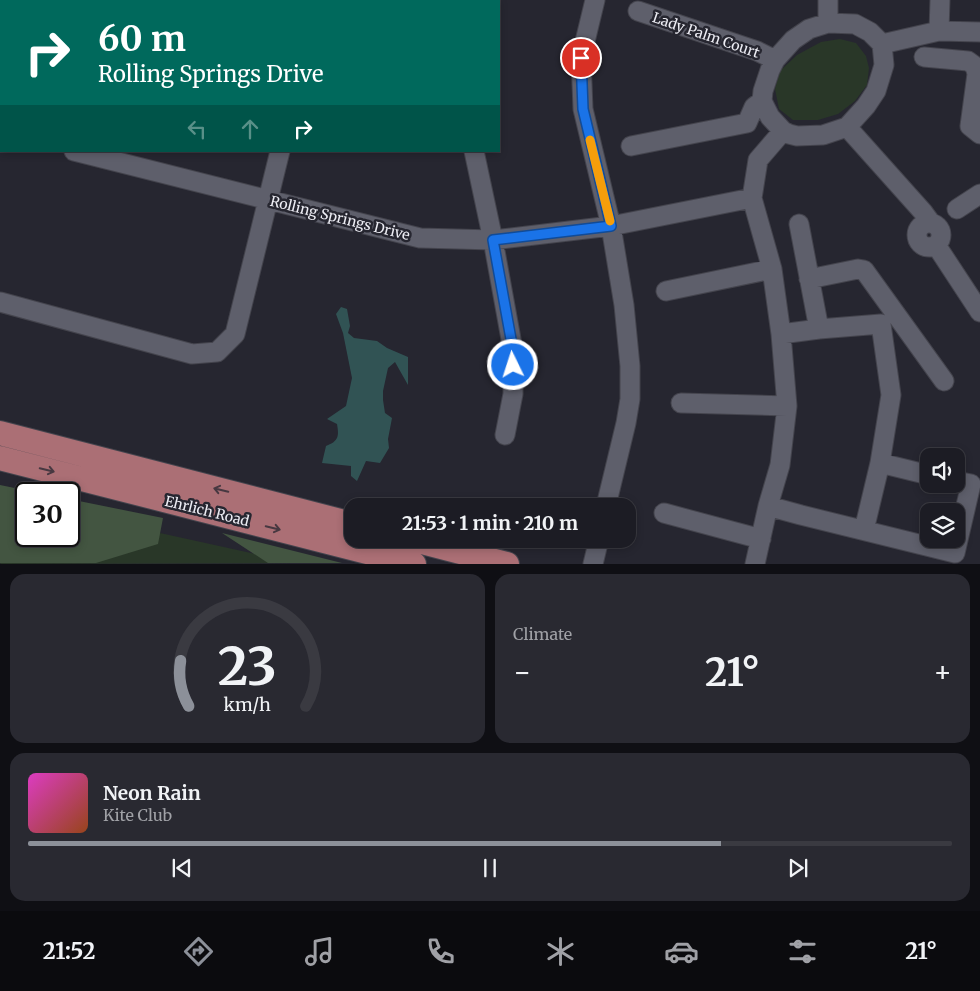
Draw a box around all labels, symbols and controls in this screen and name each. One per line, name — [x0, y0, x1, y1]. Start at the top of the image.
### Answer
street label: Lady Palm Court — [650, 8, 762, 62]
text: 60 m — [98, 17, 186, 61]
icon: right — [15, 20, 80, 85]
pin — [560, 37, 602, 79]
icon: arrive — [567, 44, 595, 72]
text: Rolling Springs Drive — [98, 60, 323, 88]
icon: left — [183, 115, 211, 143]
icon: ahead — [236, 115, 264, 143]
icon: right — [289, 115, 317, 143]
street label: Rolling Springs Drive — [268, 192, 412, 244]
position arrow — [486, 338, 538, 390]
map controls — [920, 448, 965, 548]
button: sound — [920, 448, 965, 493]
one-way arrow — [39, 466, 55, 476]
speed limit sign: 30 — [15, 482, 80, 547]
one-way arrow — [213, 485, 229, 494]
street label: Ehrlich Road — [163, 492, 252, 530]
button: layers — [920, 503, 965, 548]
text: 21:53 · 1 min · 210 m — [402, 511, 578, 535]
one-way arrow — [264, 524, 280, 533]
text: Climate — [513, 624, 572, 644]
text: 23 — [218, 634, 277, 699]
text: 21° — [705, 649, 760, 696]
text: − — [513, 654, 532, 690]
text: + — [933, 654, 952, 690]
text: km/h — [224, 693, 271, 716]
text: Neon Rain — [103, 781, 201, 805]
text: Kite Club — [103, 805, 172, 825]
icon: previous — [168, 854, 196, 882]
icon: pause — [476, 854, 504, 882]
icon: next — [784, 854, 812, 882]
icon: directions — [181, 934, 216, 969]
icon: music — [302, 934, 337, 969]
icon: phone — [423, 934, 458, 969]
icon: climate — [543, 934, 578, 969]
icon: car — [664, 934, 699, 969]
icon: filters — [785, 934, 820, 969]
text: 21:52 — [43, 937, 95, 965]
text: 21° — [905, 937, 937, 965]

